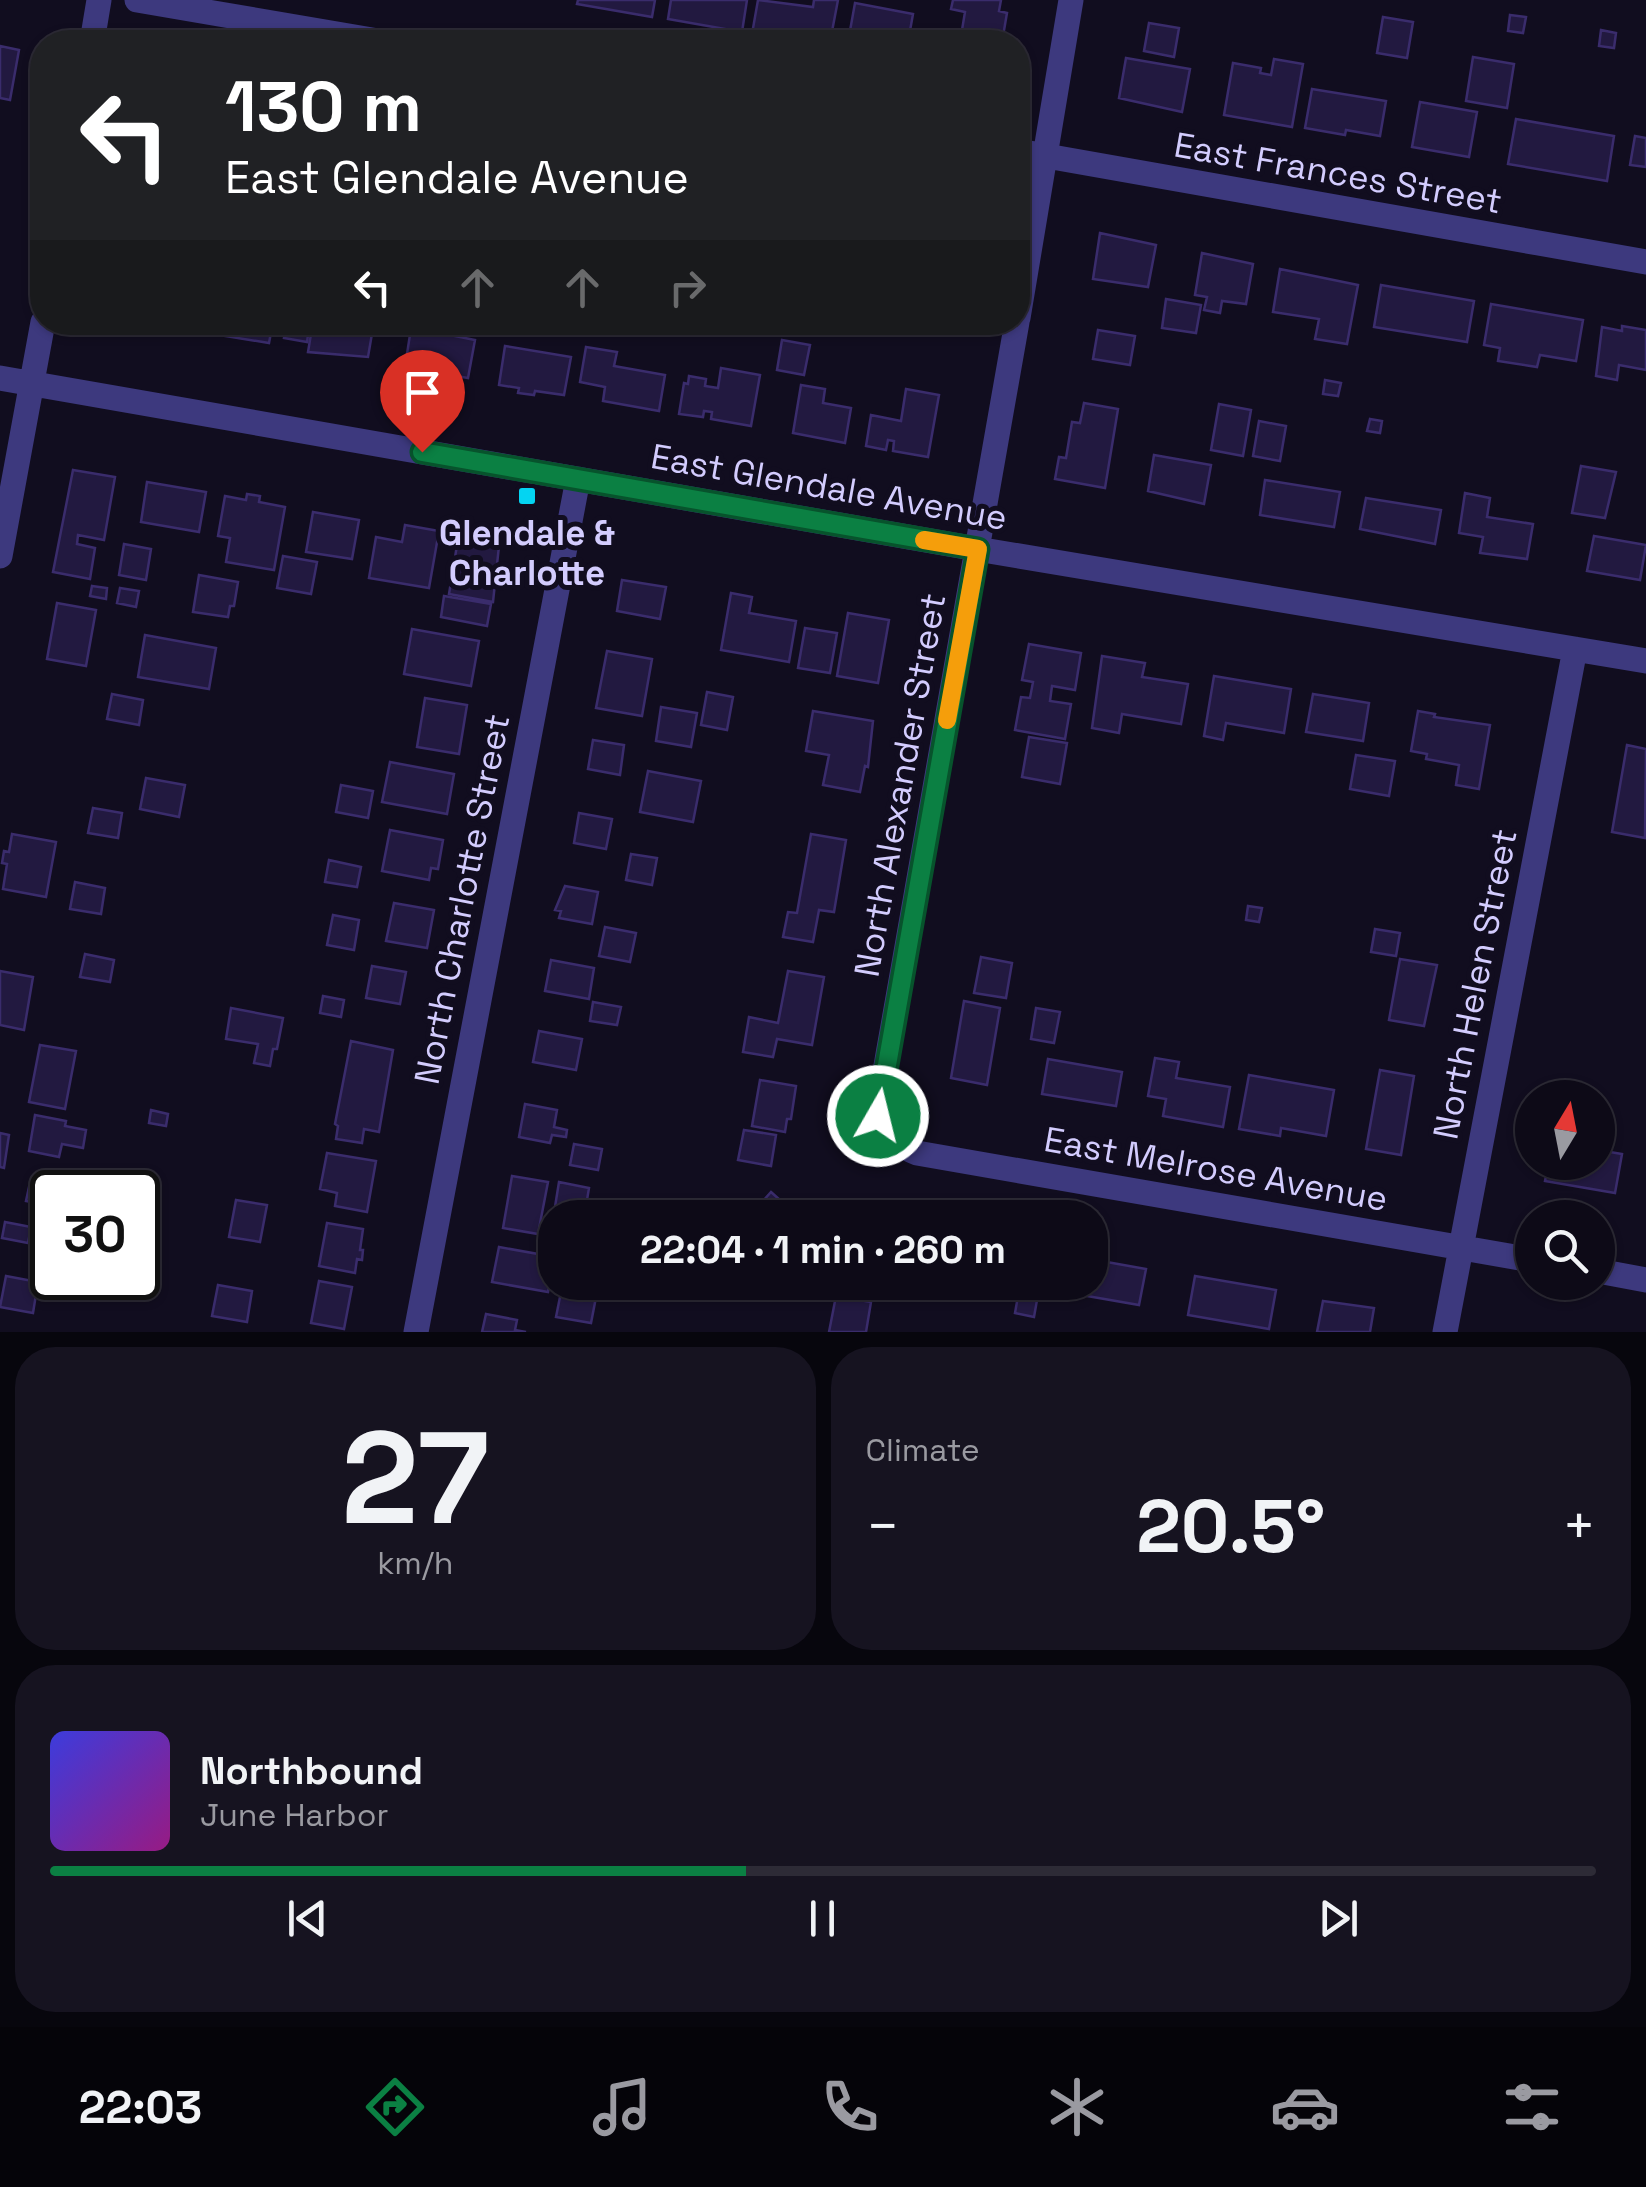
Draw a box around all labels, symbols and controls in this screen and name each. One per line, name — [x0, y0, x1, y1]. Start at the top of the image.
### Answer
text: 130 m — [225, 62, 422, 151]
icon: left — [60, 70, 190, 200]
street label: East Frances Street — [1171, 123, 1505, 223]
text: East Glendale Avenue — [225, 149, 689, 206]
icon: left — [345, 260, 400, 315]
icon: ahead — [450, 260, 505, 315]
icon: ahead — [555, 260, 610, 315]
icon: right — [660, 260, 715, 315]
pin — [380, 350, 465, 453]
icon: arrive — [395, 365, 450, 420]
street label: East Glendale Avenue — [648, 434, 1010, 540]
marker: Glendale & Charlotte — [516, 485, 538, 507]
place label: Glendale & Charlotte — [439, 511, 615, 595]
street label: North Alexander Street — [845, 590, 955, 980]
street label: North Charlotte Street — [405, 710, 519, 1088]
street label: North Helen Street — [1423, 825, 1527, 1143]
position arrow — [826, 1064, 930, 1168]
north arrow — [1515, 1080, 1615, 1180]
map controls — [1515, 1080, 1615, 1300]
street label: East Melrose Avenue — [1041, 1117, 1391, 1221]
speed limit sign: 30 — [30, 1170, 160, 1300]
button: search — [1515, 1200, 1615, 1300]
text: 22:04 · 1 min · 260 m — [640, 1226, 1006, 1274]
text: 27 — [341, 1395, 489, 1561]
text: Climate — [866, 1430, 980, 1470]
text: 20.5° — [1136, 1478, 1325, 1574]
text: − — [866, 1491, 900, 1561]
text: + — [1562, 1491, 1596, 1561]
text: km/h — [377, 1543, 453, 1583]
text: Northbound — [200, 1747, 423, 1795]
text: June Harbor — [200, 1795, 388, 1835]
icon: previous — [280, 1891, 335, 1946]
icon: pause — [795, 1891, 850, 1946]
icon: next — [1311, 1891, 1366, 1946]
icon: directions — [360, 2072, 430, 2142]
icon: music — [587, 2072, 657, 2142]
icon: phone — [815, 2072, 885, 2142]
icon: climate — [1042, 2072, 1112, 2142]
icon: car — [1270, 2072, 1340, 2142]
icon: filters — [1497, 2072, 1567, 2142]
text: 22:03 — [79, 2079, 202, 2136]

